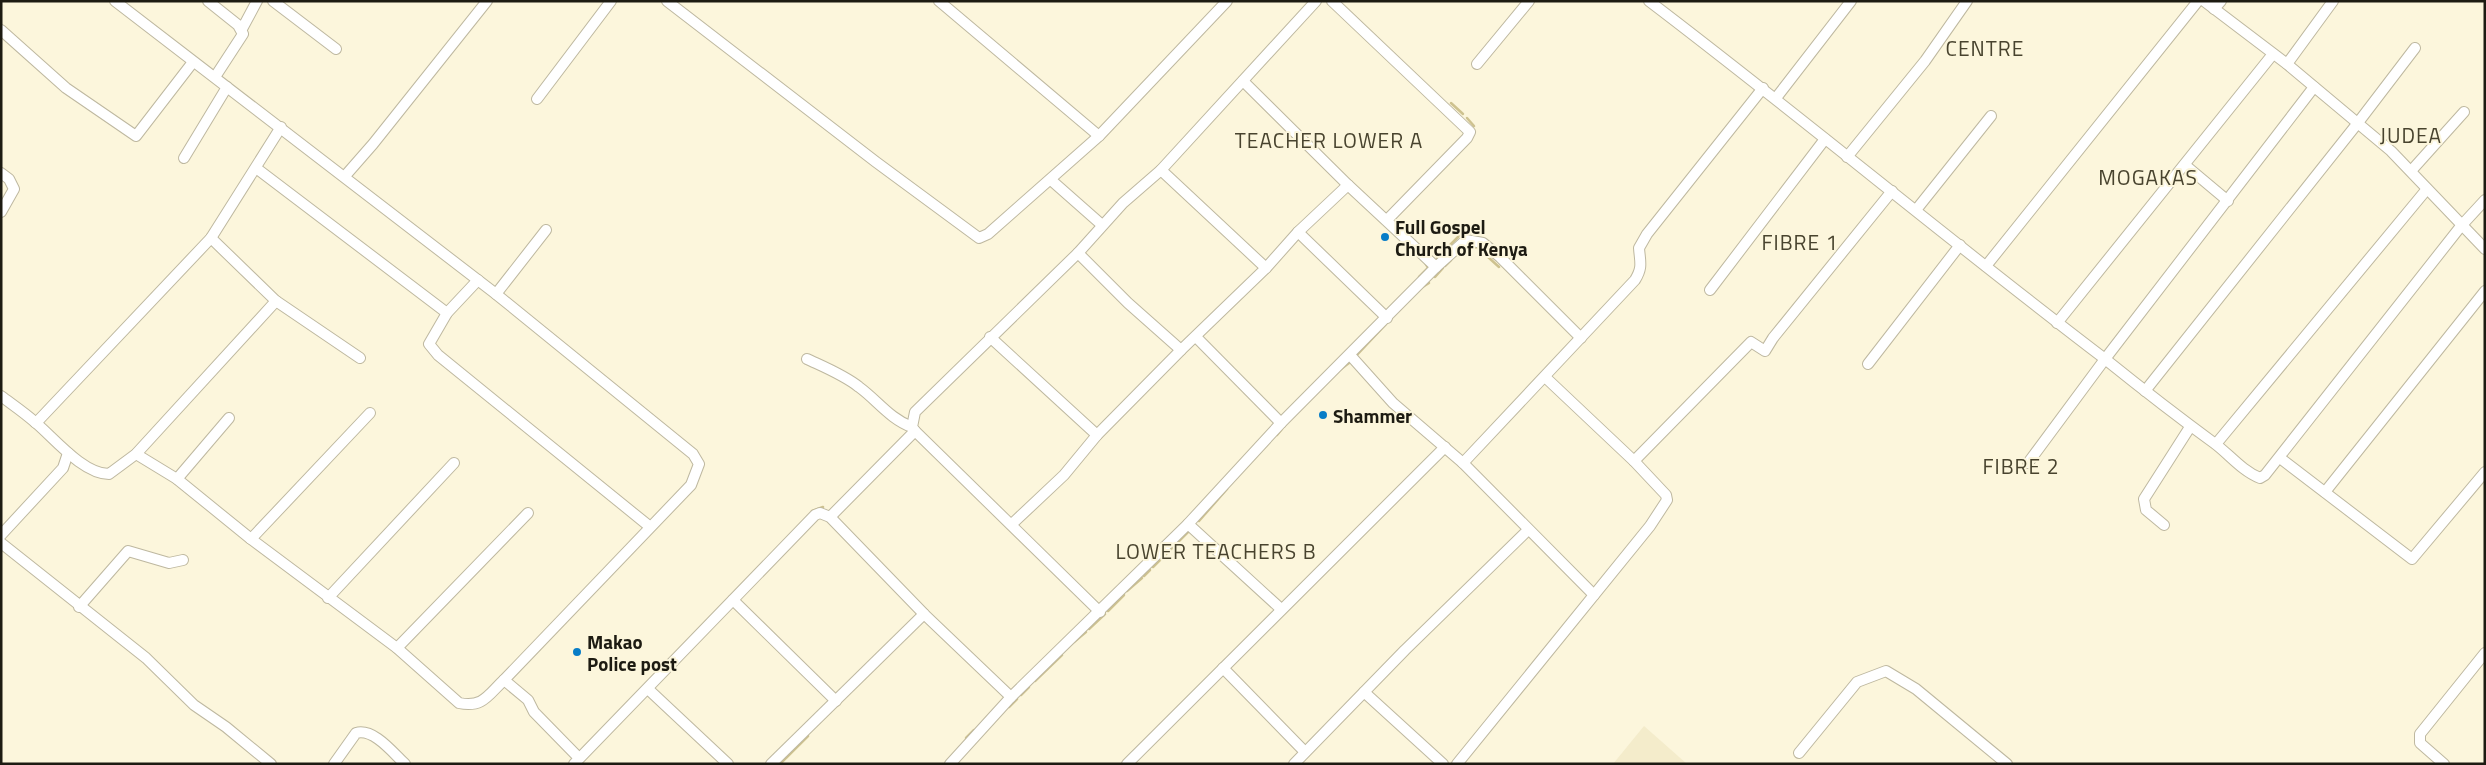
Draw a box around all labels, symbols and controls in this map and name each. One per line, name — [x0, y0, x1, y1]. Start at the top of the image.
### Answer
district label: CENTRE — [1946, 32, 2024, 64]
district label: JUDEA — [2380, 119, 2442, 151]
district label: TEACHER LOWER A — [1235, 124, 1423, 156]
district label: MOGAKAS — [2098, 161, 2198, 193]
place label: Full Gospel Church of Kenya — [1395, 212, 1528, 263]
district label: FIBRE 1 — [1761, 226, 1839, 258]
marker: Full Gospel Church of Kenya — [1379, 231, 1391, 243]
place label: Shammer — [1333, 401, 1412, 430]
marker: Shammer — [1317, 409, 1329, 421]
district label: FIBRE 2 — [1982, 450, 2060, 482]
district label: LOWER TEACHERS B — [1115, 535, 1317, 567]
place label: Makao Police post — [587, 627, 677, 678]
marker: Makao Police post — [571, 646, 583, 658]

